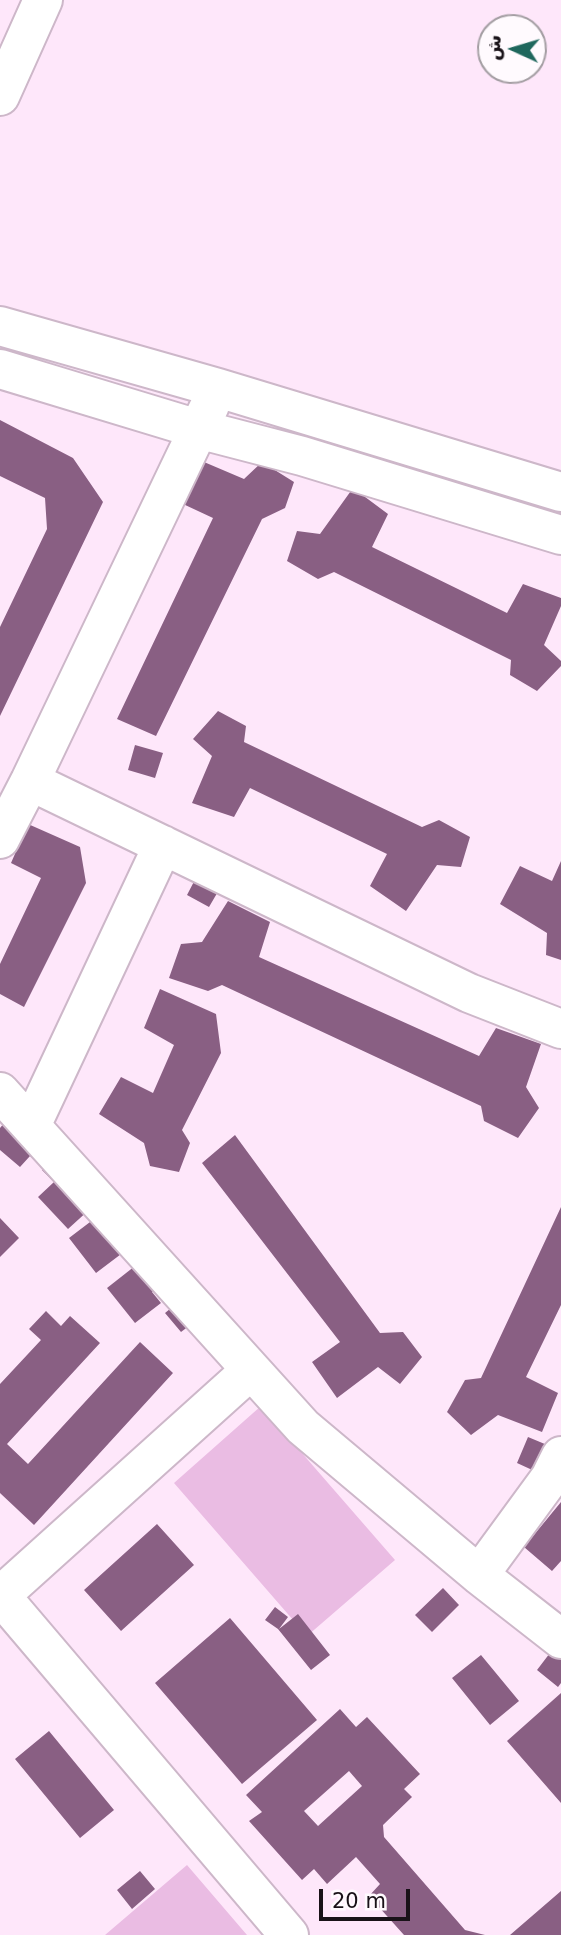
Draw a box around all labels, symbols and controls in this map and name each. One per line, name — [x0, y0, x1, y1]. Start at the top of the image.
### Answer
north arrow — [477, 14, 547, 84]
text: ش — [481, 34, 505, 62]
scale bar — [323, 1876, 414, 1920]
text: 20 m — [332, 1889, 386, 1913]

